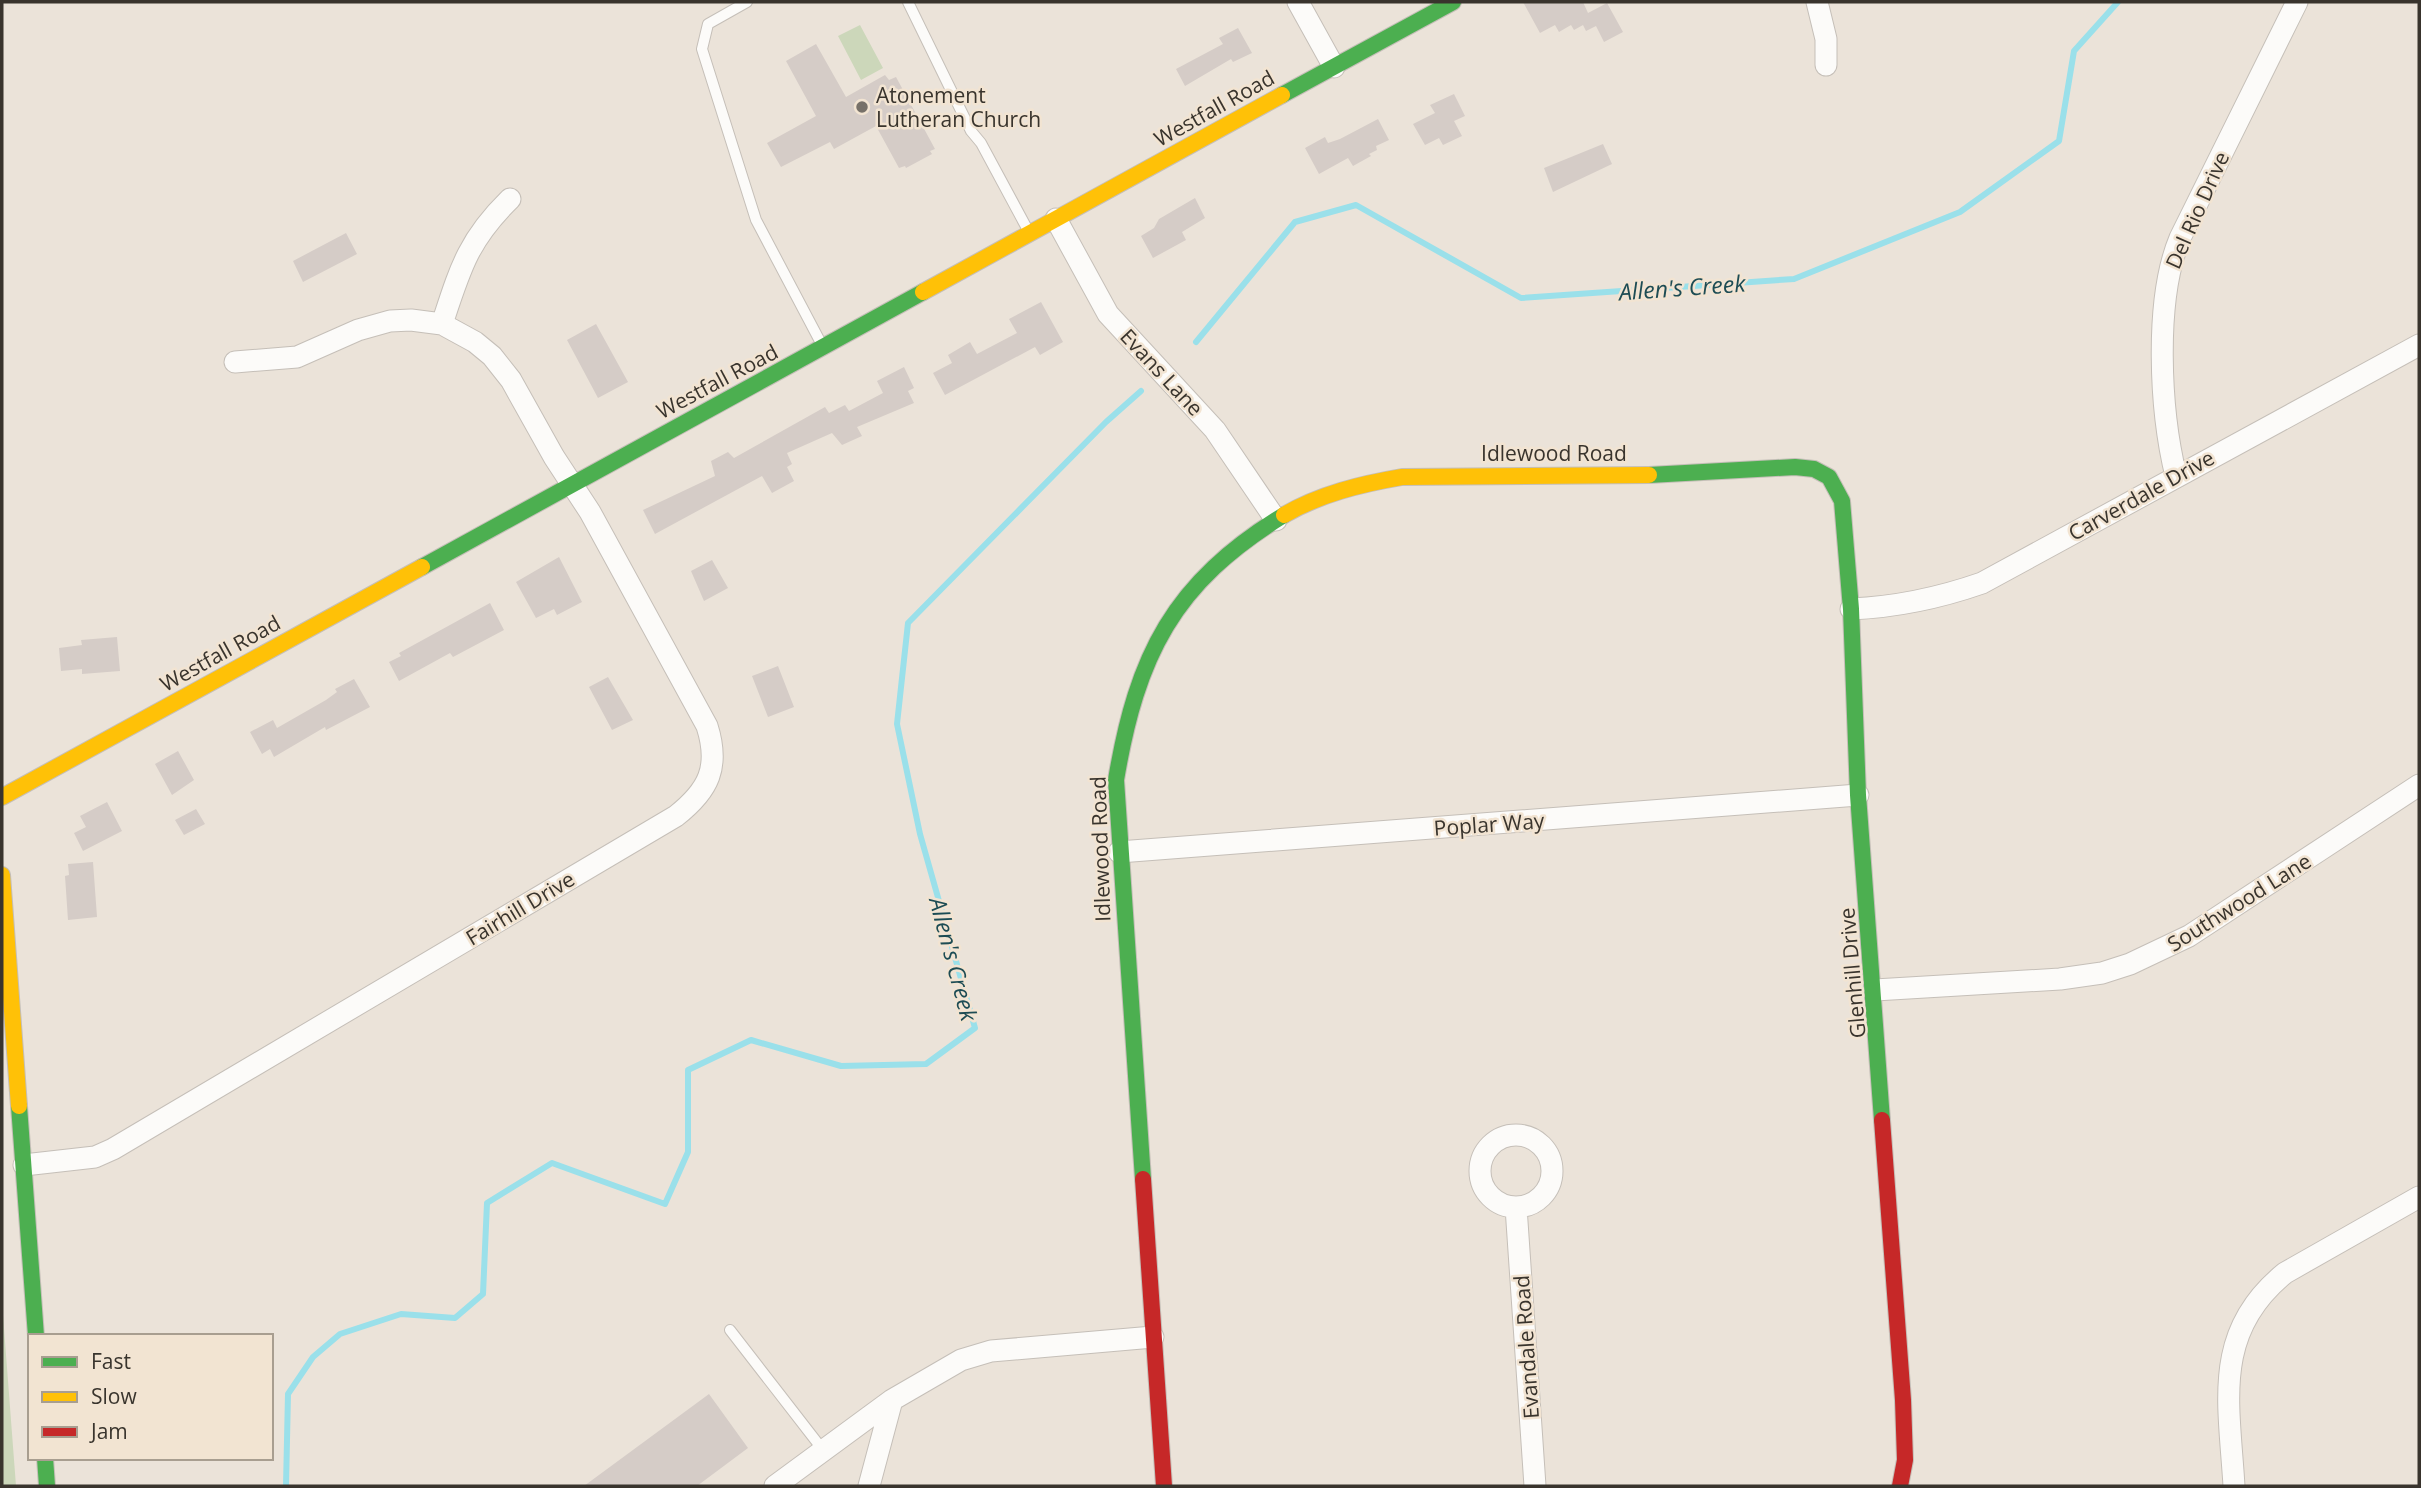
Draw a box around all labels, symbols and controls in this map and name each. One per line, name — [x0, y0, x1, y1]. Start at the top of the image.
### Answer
street label: Westfall Road — [1149, 63, 1279, 153]
place label: Atonement Lutheran Church — [876, 81, 1041, 133]
marker: Atonement Lutheran Church — [854, 99, 870, 115]
street label: Del Rio Drive — [2159, 147, 2235, 273]
water label: Allen's Creek — [1616, 267, 1747, 308]
street label: Evans Lane — [1114, 322, 1210, 422]
street label: Westfall Road — [651, 337, 783, 425]
street label: Idlewood Road — [1481, 439, 1627, 467]
street label: Carverdale Drive — [2063, 443, 2219, 547]
street label: Westfall Road — [155, 608, 285, 698]
street label: Idlewood Road — [1083, 776, 1117, 922]
street label: Poplar Way — [1433, 806, 1546, 842]
street label: Southwood Lane — [2162, 847, 2316, 957]
street label: Fairhill Drive — [460, 865, 580, 951]
water label: Allen's Creek — [922, 892, 986, 1025]
street label: Glenhill Drive — [1832, 907, 1872, 1039]
street label: Evandale Road — [1507, 1274, 1545, 1420]
legend — [28, 1334, 273, 1460]
text: Fast — [91, 1347, 131, 1375]
text: Slow — [91, 1382, 137, 1410]
text: Jam — [89, 1417, 128, 1445]

